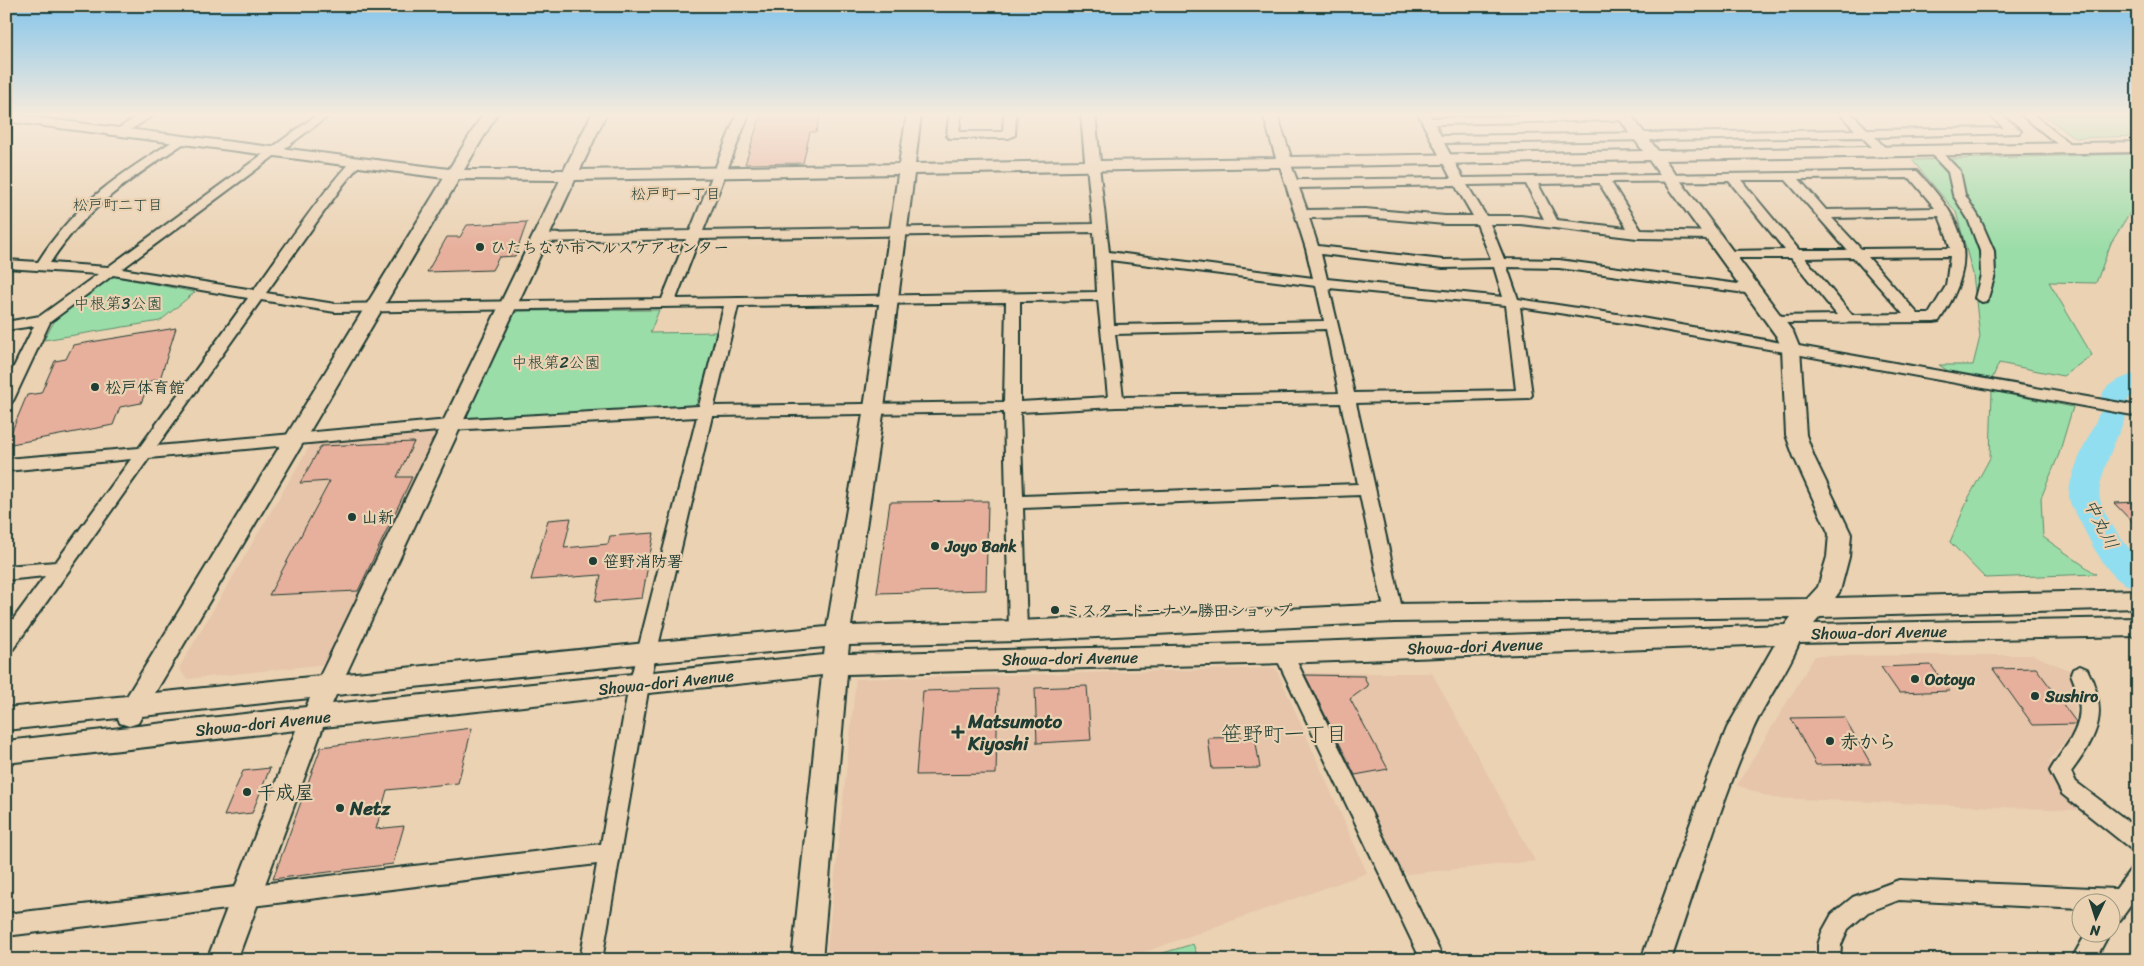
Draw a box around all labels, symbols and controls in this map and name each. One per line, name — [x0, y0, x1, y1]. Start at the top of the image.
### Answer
district label: 松戸町一丁目 — [631, 181, 721, 207]
district label: 松戸町二丁目 — [73, 192, 163, 218]
place label: ひたちなか市ヘルスケアセンター — [490, 233, 729, 262]
marker: ひたちなか市ヘルスケアセンター — [474, 241, 486, 253]
park label: 中根第3公園 — [74, 289, 162, 318]
park label: 中根第2公園 — [511, 348, 601, 377]
place label: 松戸体育館 — [105, 373, 185, 402]
marker: 松戸体育館 — [89, 381, 101, 393]
water label: 中丸川 — [2074, 493, 2128, 555]
place label: 山新 — [362, 503, 394, 532]
marker: 山新 — [346, 511, 358, 523]
place label: Joyo Bank — [944, 532, 1017, 561]
marker: Joyo Bank — [929, 540, 941, 552]
place label: 笹野消防署 — [603, 547, 683, 576]
marker: 笹野消防署 — [587, 555, 599, 567]
place label: ミスタードーナツ 勝田ショップ — [1065, 596, 1292, 625]
marker: ミスタードーナツ 勝田ショップ — [1049, 604, 1061, 616]
street label: Showa-dori Avenue — [1811, 617, 1947, 648]
street label: Showa-dori Avenue — [1406, 630, 1544, 663]
street label: Showa-dori Avenue — [1002, 643, 1138, 674]
street label: Showa-dori Avenue — [597, 661, 735, 704]
place label: Ootoya — [1924, 665, 1976, 694]
marker: Ootoya — [1909, 673, 1921, 685]
place label: Sushiro — [2044, 682, 2098, 711]
marker: Sushiro — [2029, 690, 2041, 702]
street label: Showa-dori Avenue — [194, 702, 332, 745]
place label: Matsumoto Kiyoshi — [967, 705, 1063, 760]
district label: 笹野町一丁目 — [1221, 715, 1347, 753]
place label: 赤から — [1840, 725, 1897, 758]
marker: Matsumoto Kiyoshi — [952, 726, 964, 738]
marker: 赤から — [1824, 735, 1836, 747]
place label: 千成屋 — [257, 776, 314, 809]
marker: 千成屋 — [241, 786, 253, 798]
place label: Netz — [349, 792, 391, 825]
marker: Netz — [334, 802, 346, 814]
north arrow — [2072, 894, 2122, 944]
text: N — [2089, 918, 2102, 943]

